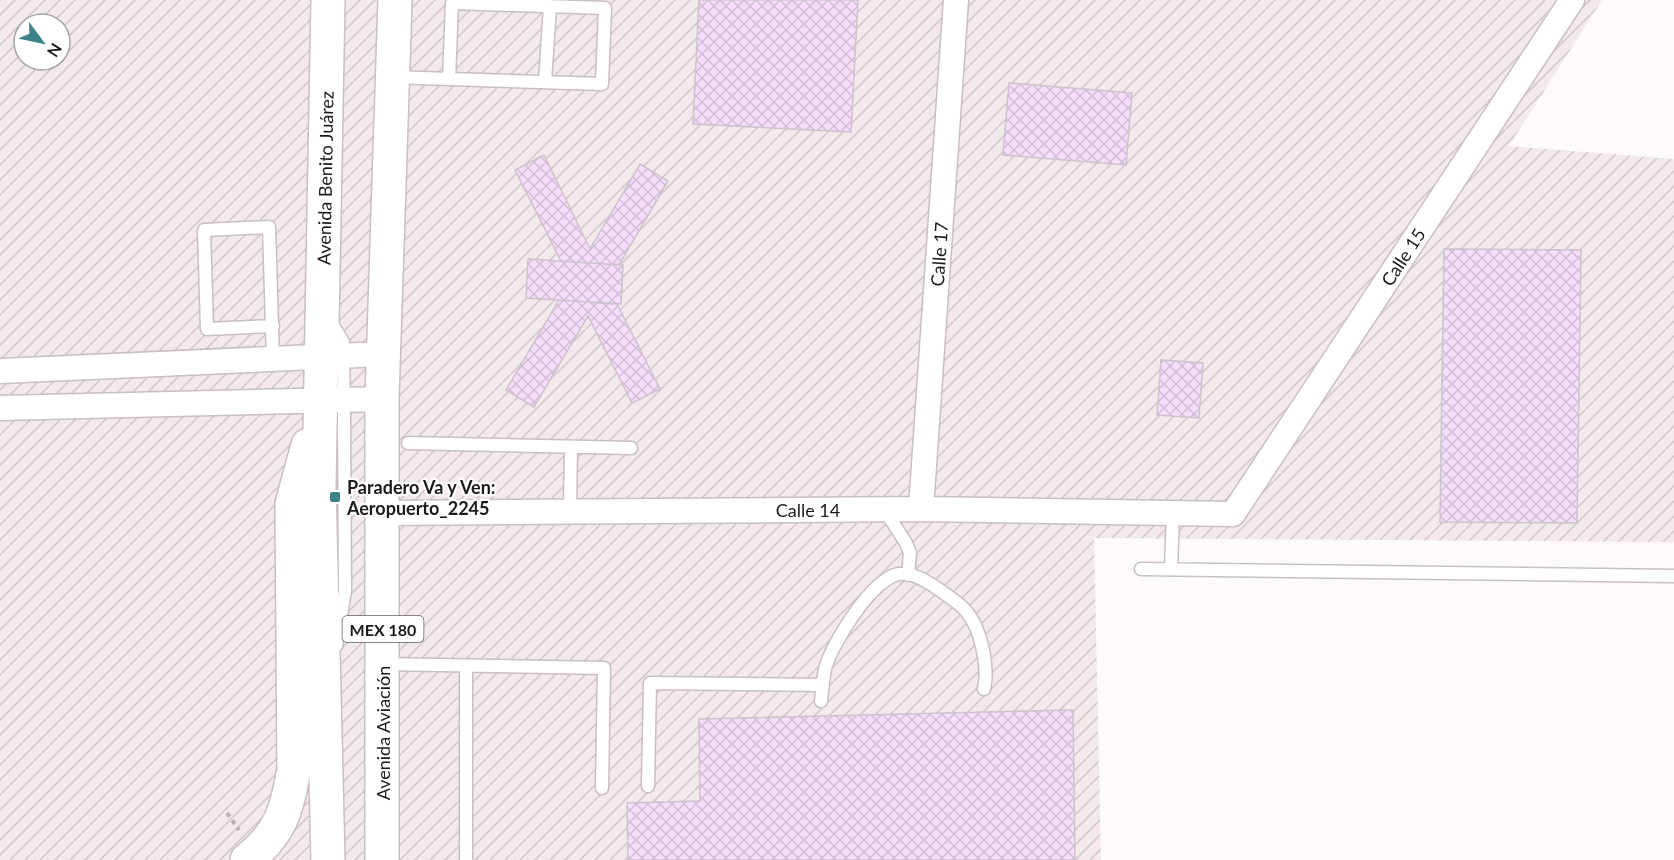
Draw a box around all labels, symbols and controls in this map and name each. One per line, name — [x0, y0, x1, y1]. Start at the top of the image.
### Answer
north arrow — [12, 12, 72, 72]
text: N — [44, 40, 66, 61]
street label: Avenida Benito Juárez — [312, 91, 338, 265]
street label: Calle 17 — [926, 221, 952, 287]
street label: Calle 15 — [1376, 224, 1430, 290]
place label: Paradero Va y Ven: Aeropuerto_2245 — [346, 476, 495, 519]
marker: Paradero Va y Ven: Aeropuerto_2245 — [328, 490, 342, 504]
street label: Calle 14 — [776, 499, 840, 521]
road number: MEX 180 — [342, 616, 424, 642]
street label: Avenida Aviación — [372, 666, 394, 800]

